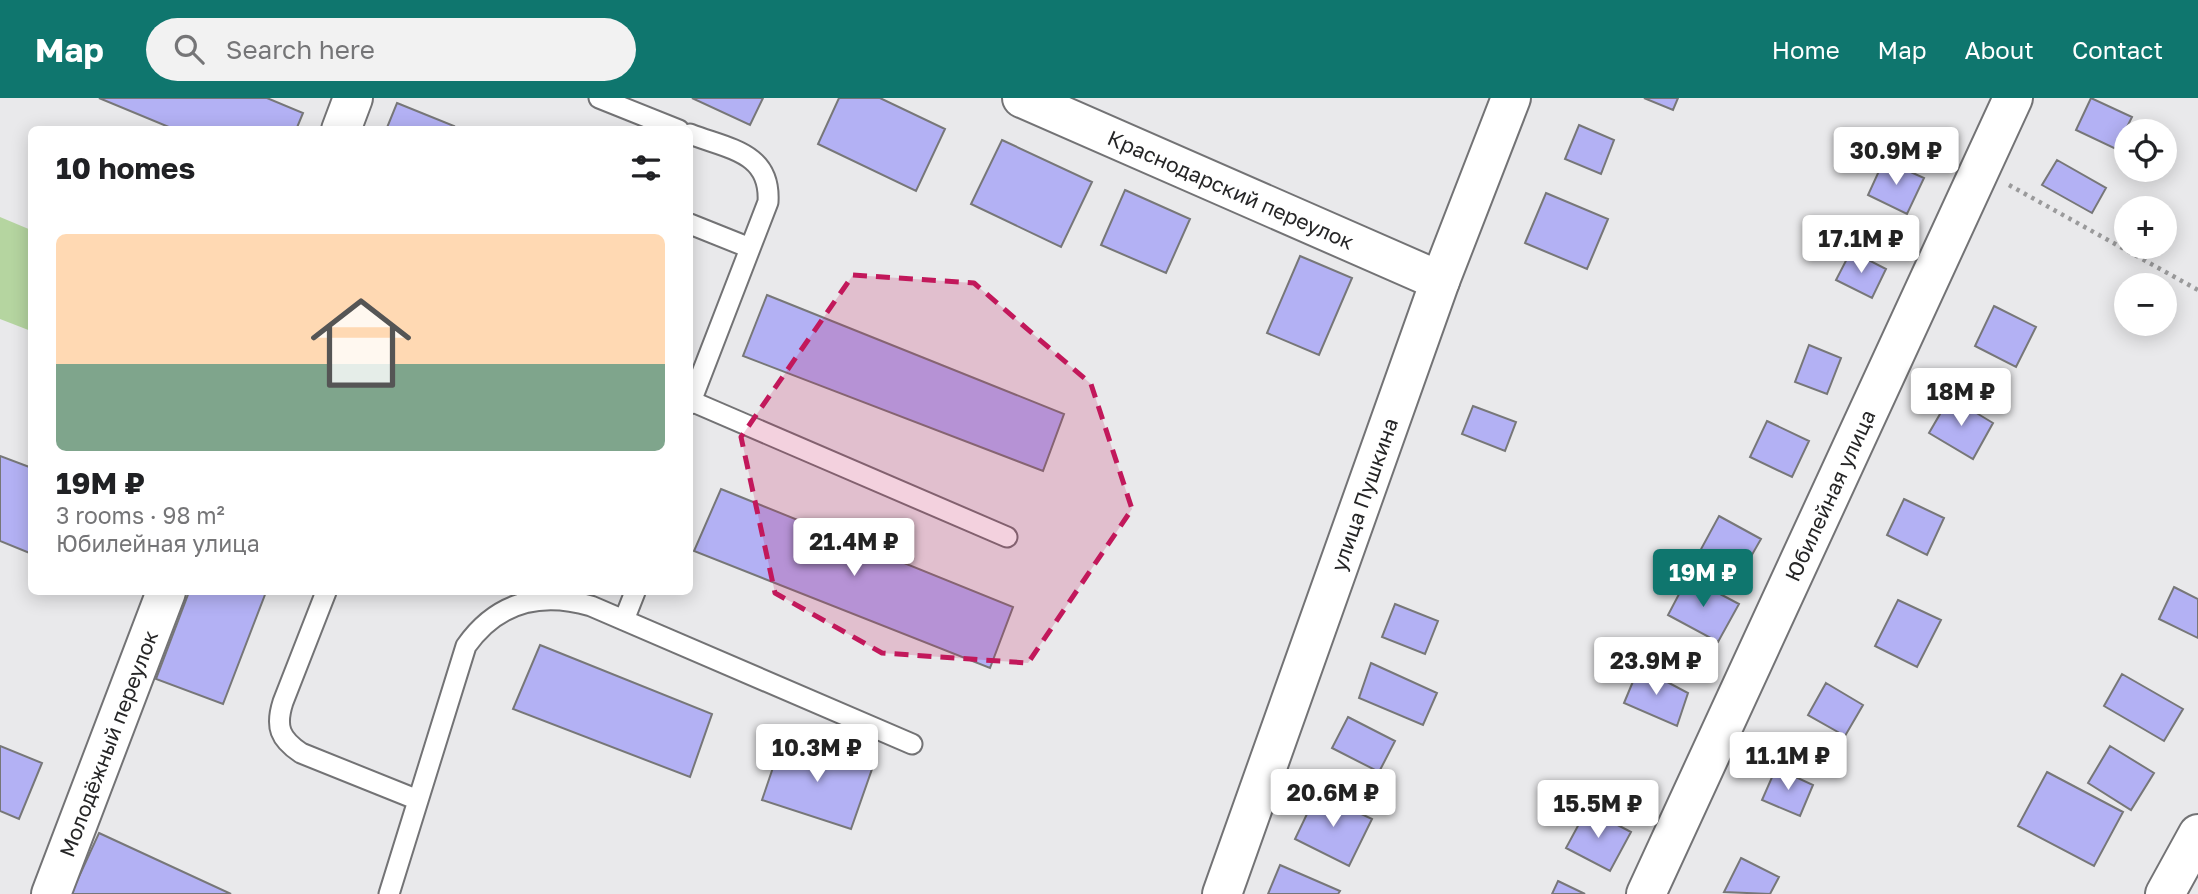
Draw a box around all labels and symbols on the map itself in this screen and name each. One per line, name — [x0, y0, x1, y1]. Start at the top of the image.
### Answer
street label: Краснодарский переулок — [1104, 124, 1358, 255]
pin: 30.9M ₽ — [1831, 127, 1961, 187]
pin: 17.1M ₽ — [1796, 216, 1926, 275]
pin: 18M ₽ — [1912, 368, 2010, 428]
street label: Юбилейная улица — [1779, 405, 1881, 585]
street label: улица Пушкина — [1325, 414, 1403, 575]
pin: 21.4M ₽ — [789, 518, 919, 578]
pin: 19M ₽ — [1654, 550, 1752, 609]
street label: Молодёжный переулок — [53, 627, 163, 861]
pin: 23.9M ₽ — [1591, 638, 1721, 697]
pin: 10.3M ₽ — [752, 724, 882, 784]
pin: 11.1M ₽ — [1723, 732, 1853, 792]
pin: 20.6M ₽ — [1268, 770, 1398, 829]
pin: 15.5M ₽ — [1533, 780, 1663, 840]

